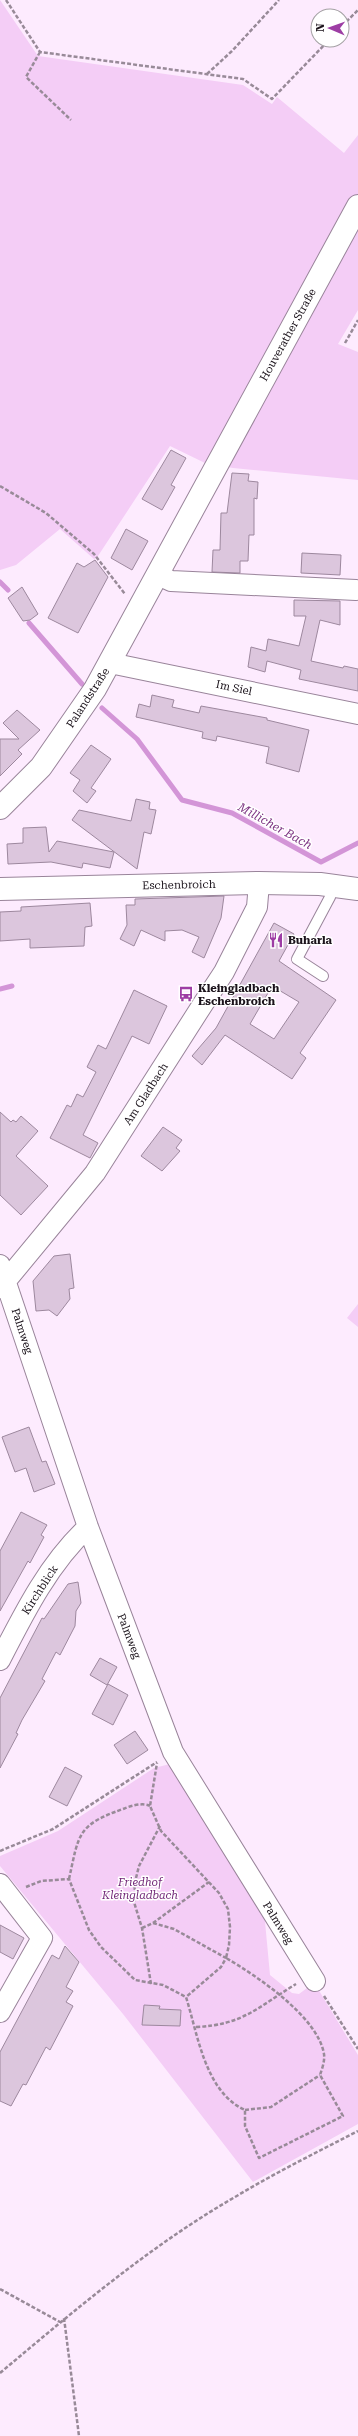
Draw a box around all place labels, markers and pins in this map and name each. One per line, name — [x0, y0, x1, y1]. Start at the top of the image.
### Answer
restaurant icon: Buharla — [267, 931, 285, 949]
place label: Buharla — [288, 934, 332, 947]
place label: Kleingladbach Eschenbroich — [198, 982, 280, 1008]
bus stop icon: Kleingladbach Eschenbroich — [177, 985, 195, 1003]

